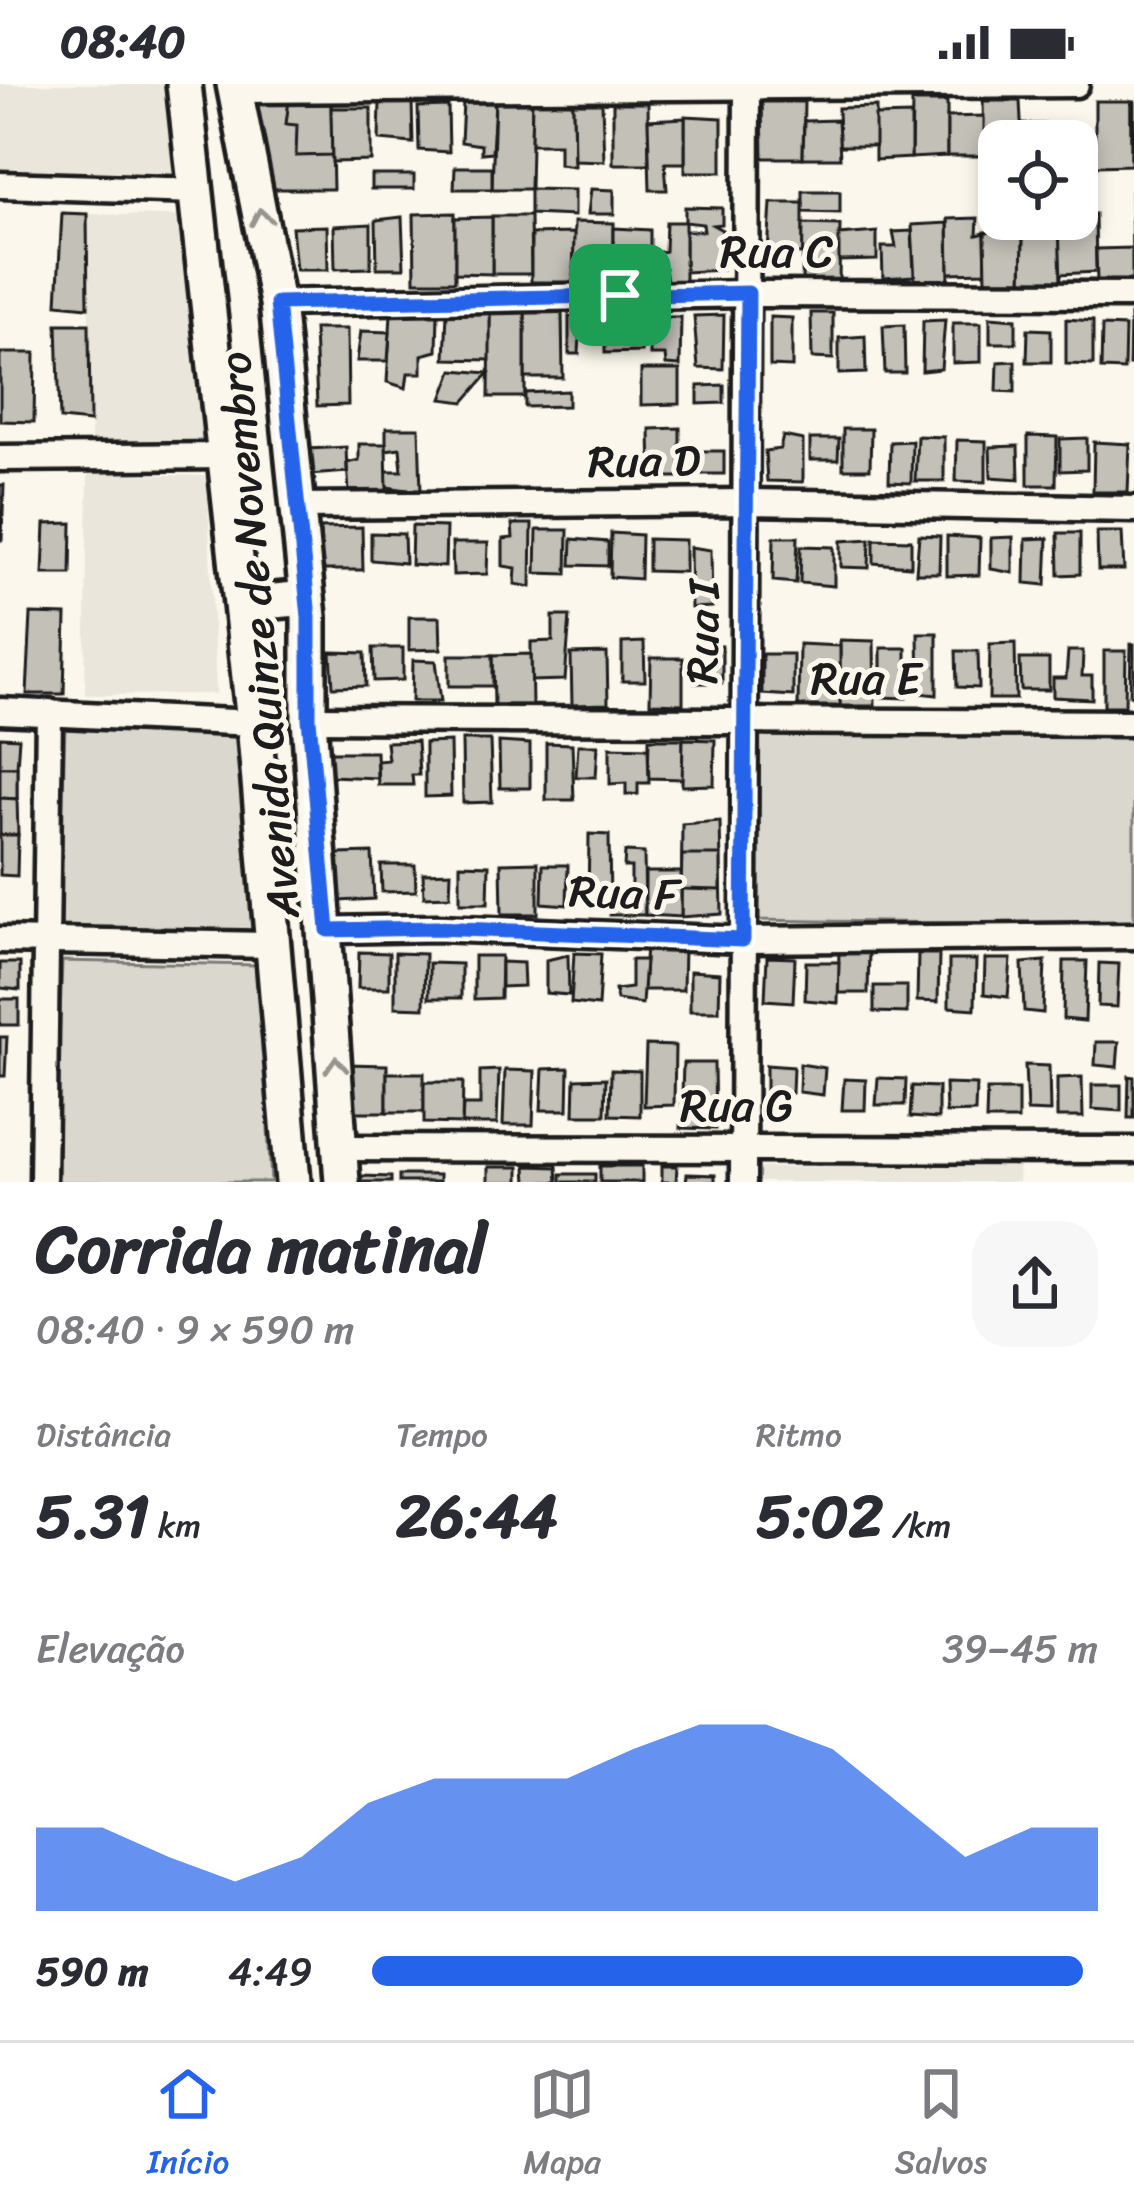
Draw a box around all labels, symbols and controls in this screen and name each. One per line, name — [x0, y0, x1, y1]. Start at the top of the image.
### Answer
text: 08:40 — [60, 2, 186, 82]
map controls — [978, 120, 1098, 240]
button: locate — [978, 120, 1098, 240]
one-way arrow — [249, 208, 275, 228]
street label: Rua C — [720, 212, 834, 292]
pin — [569, 244, 671, 346]
icon: arrive — [587, 262, 653, 328]
street label: Avenida Quinze de Novembro — [194, 349, 324, 922]
street label: Rua D — [587, 420, 701, 502]
street label: Rua I — [662, 576, 744, 684]
street label: Rua E — [811, 639, 924, 719]
street label: Rua F — [568, 851, 684, 935]
one-way arrow — [323, 1055, 349, 1074]
street label: Rua G — [680, 1066, 794, 1146]
text: Corrida matinal — [36, 1191, 487, 1308]
button: share — [972, 1221, 1098, 1347]
text: 08:40 · 9 × 590 m — [36, 1295, 354, 1364]
text: Distância — [36, 1406, 171, 1464]
text: Tempo — [396, 1406, 488, 1464]
text: Ritmo — [756, 1406, 842, 1464]
text: 5.31 — [36, 1464, 149, 1570]
text: 26:44 — [396, 1464, 558, 1570]
text: 5:02 — [756, 1464, 883, 1570]
text: km — [149, 1497, 201, 1555]
text: /km — [883, 1497, 951, 1555]
text: Elevação — [36, 1614, 185, 1683]
text: 39–45 m — [942, 1614, 1098, 1683]
text: 590 m — [36, 1937, 149, 2006]
text: 4:49 — [228, 1937, 312, 2006]
tab: Início — [147, 2061, 229, 2191]
tab: Mapa — [523, 2061, 601, 2191]
tab: Salvos — [895, 2061, 987, 2191]

